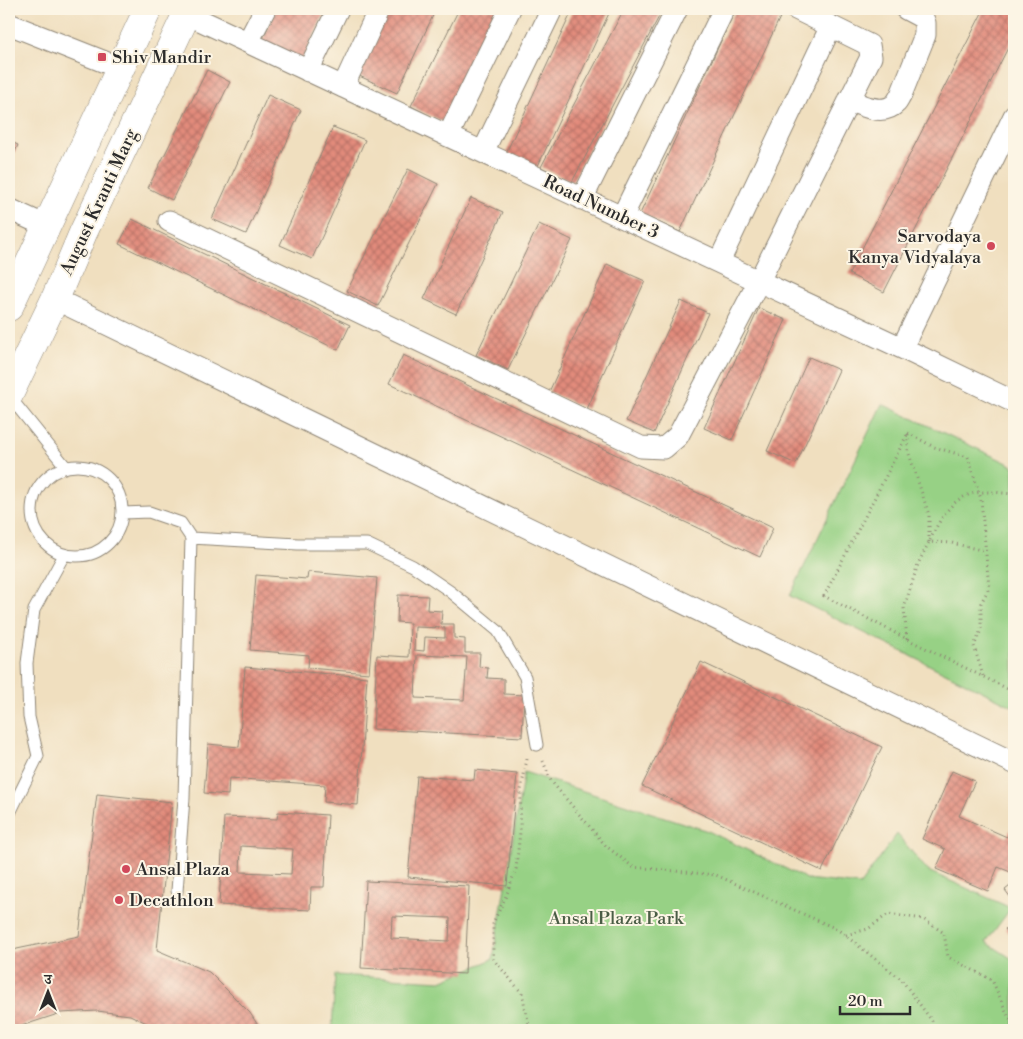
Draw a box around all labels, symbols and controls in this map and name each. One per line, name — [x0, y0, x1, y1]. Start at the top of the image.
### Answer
place label: Shiv Mandir — [112, 46, 212, 69]
marker: Shiv Mandir — [96, 51, 108, 63]
street label: August Kranti Marg — [55, 125, 143, 280]
street label: Road Number 3 — [539, 170, 663, 244]
place label: Sarvodaya Kanya Vidyalaya — [848, 225, 982, 269]
marker: Sarvodaya Kanya Vidyalaya — [985, 240, 997, 252]
place label: Ansal Plaza — [135, 858, 230, 881]
marker: Ansal Plaza — [120, 863, 132, 875]
place label: Decathlon — [129, 889, 214, 912]
marker: Decathlon — [113, 894, 125, 906]
park label: Ansal Plaza Park — [548, 907, 685, 930]
north arrow — [22, 966, 72, 1016]
text: उ — [43, 971, 52, 989]
scale bar — [840, 984, 910, 1016]
text: 20 m — [848, 992, 883, 1011]

